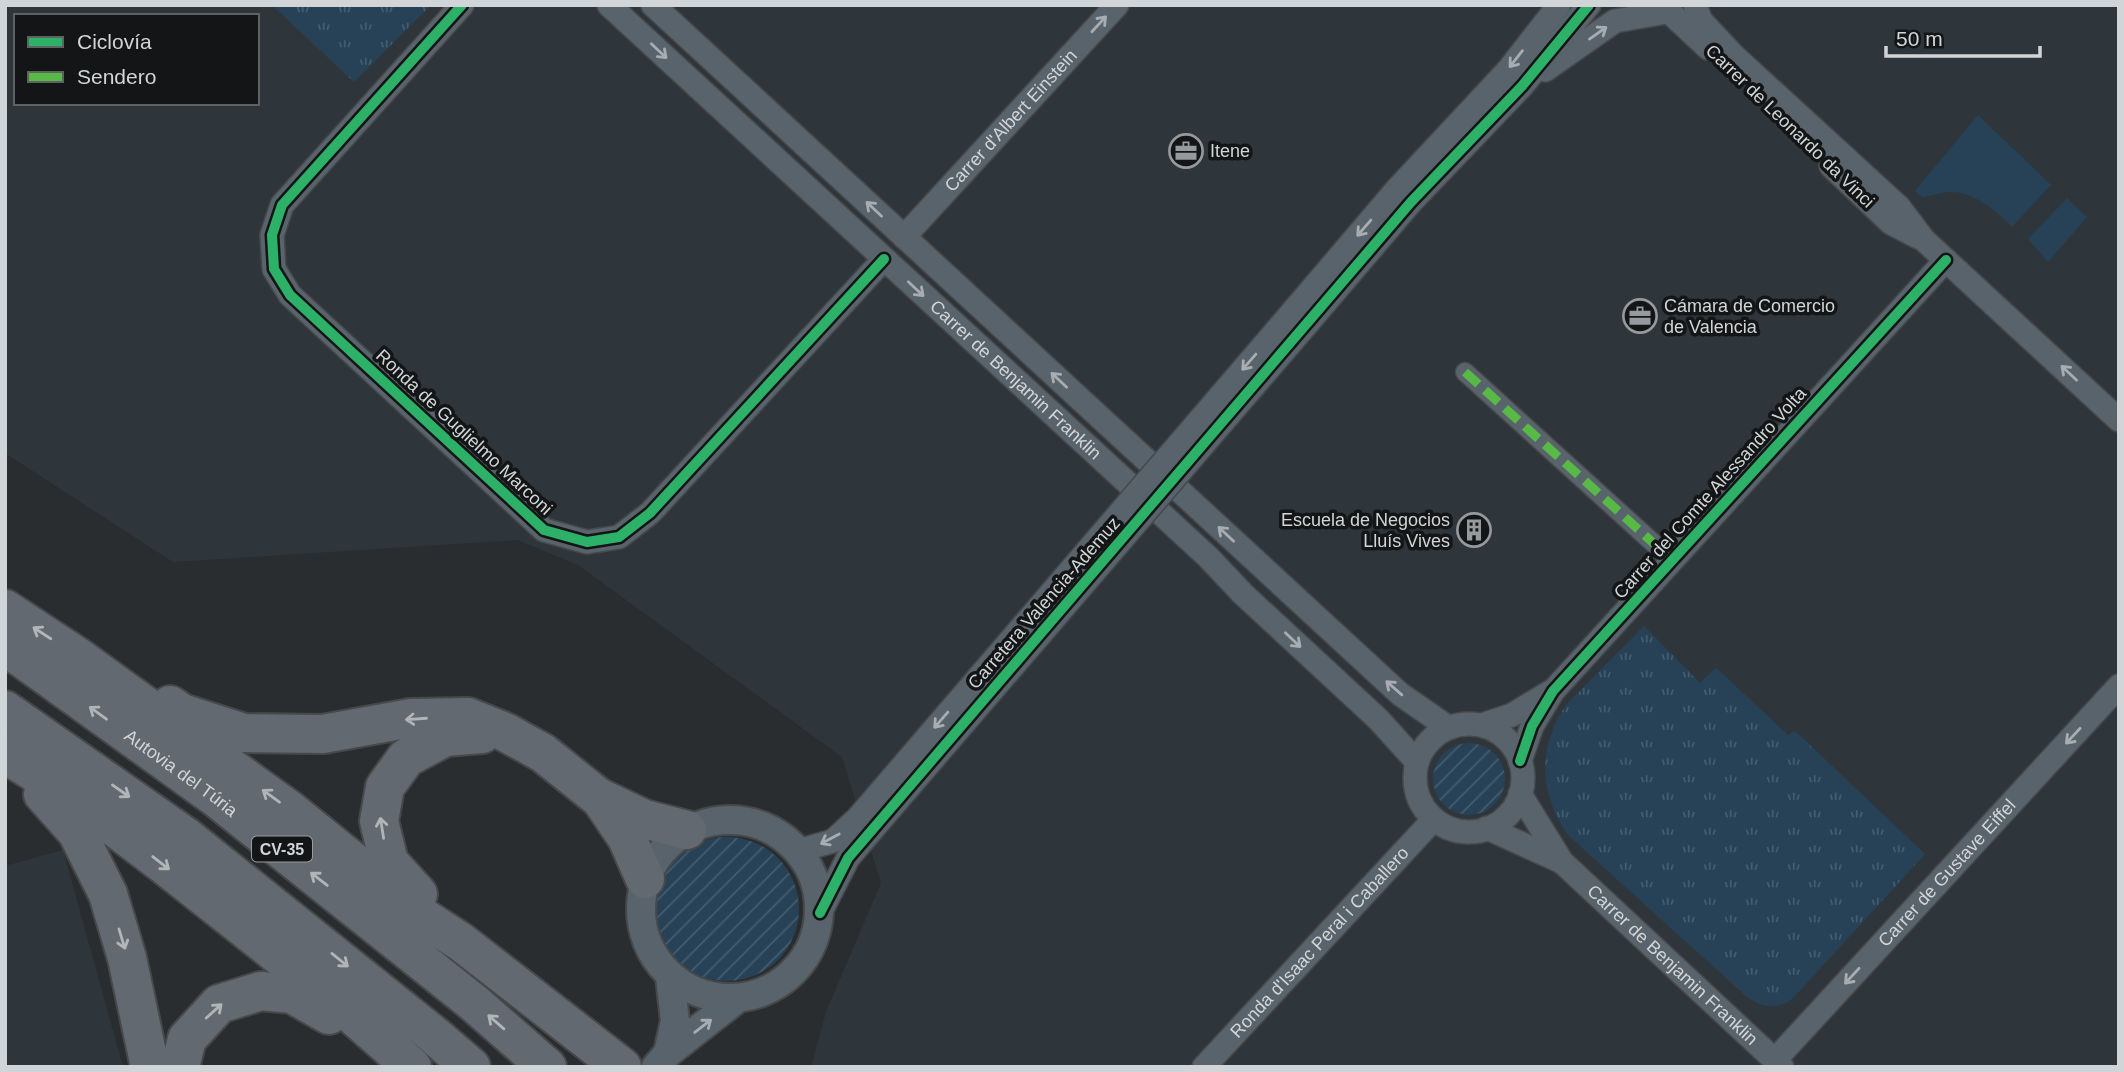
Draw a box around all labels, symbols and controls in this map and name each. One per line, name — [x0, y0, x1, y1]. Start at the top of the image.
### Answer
legend — [14, 14, 259, 105]
scale bar — [1886, 14, 2040, 58]
one-way arrow — [1091, 16, 1108, 33]
one-way arrow — [1588, 26, 1608, 40]
text: 50 m — [1896, 27, 1943, 50]
text: Ciclovía — [77, 30, 152, 53]
street label: Carrer de Leonardo da Vinci — [1702, 40, 1878, 212]
one-way arrow — [650, 43, 667, 60]
street label: Carrer d'Albert Einstein — [941, 45, 1081, 196]
one-way arrow — [1509, 49, 1524, 68]
text: Sendero — [77, 65, 156, 88]
office icon: Itene — [1167, 132, 1205, 170]
place label: Itene — [1210, 141, 1250, 161]
one-way arrow — [865, 201, 883, 217]
one-way arrow — [1356, 218, 1372, 236]
one-way arrow — [907, 280, 924, 297]
street label: Carrer de Benjamin Franklin — [926, 296, 1105, 463]
place label: Cámara de Comercio de Valencia — [1664, 296, 1835, 337]
office icon: Cámara de Comercio de Valencia — [1621, 297, 1659, 335]
street label: Ronda de Guglielmo Marconi — [372, 345, 556, 519]
one-way arrow — [1241, 353, 1257, 371]
one-way arrow — [2061, 365, 2078, 382]
one-way arrow — [1050, 372, 1068, 388]
street label: Carrer del Comte Alessandro Volta — [1610, 383, 1811, 603]
place label: Escuela de Negocios Lluís Vives — [1281, 510, 1450, 551]
building icon: Escuela de Negocios Lluís Vives — [1455, 511, 1493, 549]
street label: Carretera Valencia-Ademuz — [964, 513, 1124, 693]
one-way arrow — [1217, 526, 1235, 542]
one-way arrow — [33, 625, 52, 640]
one-way arrow — [1284, 632, 1301, 649]
one-way arrow — [1385, 680, 1403, 696]
one-way arrow — [89, 705, 108, 720]
one-way arrow — [933, 711, 949, 729]
one-way arrow — [405, 713, 427, 726]
street label: Autovia del Túria — [121, 725, 242, 821]
one-way arrow — [2064, 727, 2081, 744]
one-way arrow — [111, 784, 130, 798]
one-way arrow — [262, 789, 281, 803]
street label: Carrer de Gustave Eiffel — [1874, 795, 2020, 951]
one-way arrow — [375, 817, 388, 840]
one-way arrow — [821, 832, 841, 846]
road number: CV-35 — [252, 836, 312, 862]
street label: Ronda d'Isaac Peral i Caballero — [1226, 843, 1413, 1042]
one-way arrow — [152, 855, 170, 870]
one-way arrow — [310, 871, 328, 887]
street label: Carrer de Benjamin Franklin — [1583, 881, 1762, 1049]
one-way arrow — [116, 928, 129, 950]
one-way arrow — [331, 952, 349, 968]
one-way arrow — [1844, 967, 1860, 985]
one-way arrow — [205, 1003, 223, 1019]
one-way arrow — [487, 1014, 505, 1030]
one-way arrow — [694, 1018, 712, 1033]

